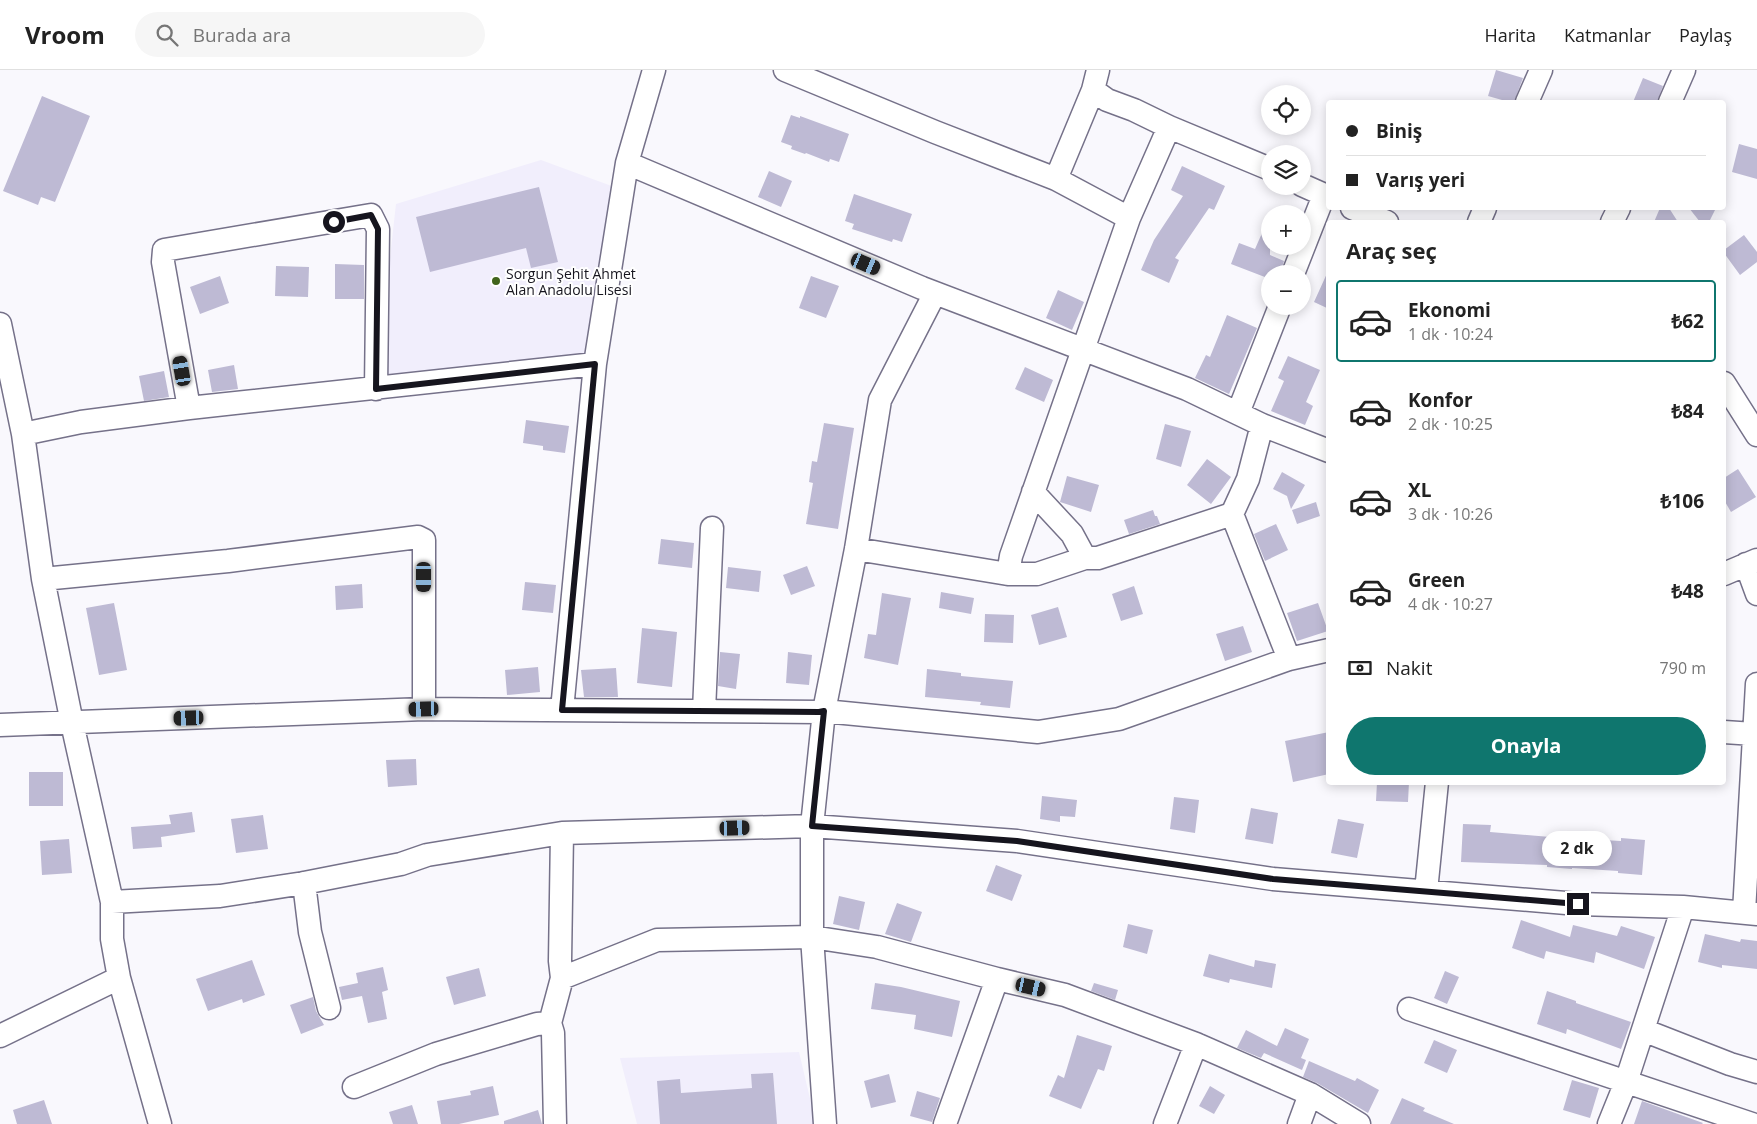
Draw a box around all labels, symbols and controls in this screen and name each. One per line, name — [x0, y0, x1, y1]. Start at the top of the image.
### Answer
search box — [135, 12, 485, 57]
text: Vroom — [25, 18, 105, 51]
icon: search — [153, 21, 181, 49]
text: Burada ara — [193, 22, 291, 48]
text: Harita — [1484, 23, 1536, 47]
text: Katmanlar — [1564, 23, 1651, 47]
text: Paylaş — [1679, 23, 1732, 47]
map controls — [1261, 85, 1311, 315]
button: locate — [1261, 85, 1311, 135]
text: Biniş — [1376, 118, 1422, 144]
button: layers — [1261, 145, 1311, 195]
text: Varış yeri — [1376, 167, 1465, 193]
button: + — [1261, 205, 1311, 255]
route start — [323, 211, 345, 233]
text: Araç seç — [1346, 235, 1437, 265]
car — [849, 251, 882, 277]
place label: Sorgun Şehit Ahmet Alan Anadolu Lisesi — [506, 264, 636, 299]
button: − — [1261, 265, 1311, 315]
marker: Sorgun Şehit Ahmet Alan Anadolu Lisesi — [490, 275, 502, 287]
text: Ekonomi — [1408, 297, 1491, 323]
icon: car — [1348, 299, 1393, 344]
text: ₺62 — [1671, 308, 1704, 334]
text: 1 dk · 10:24 — [1408, 323, 1493, 345]
car — [172, 355, 191, 387]
text: Konfor — [1408, 387, 1473, 413]
icon: car — [1348, 389, 1393, 434]
text: ₺84 — [1671, 398, 1704, 424]
text: 2 dk · 10:25 — [1408, 413, 1493, 435]
text: XL — [1408, 477, 1431, 503]
icon: car — [1348, 479, 1393, 524]
text: ₺106 — [1661, 488, 1704, 514]
text: 3 dk · 10:26 — [1408, 503, 1493, 525]
car — [416, 562, 431, 592]
text: Green — [1408, 567, 1465, 593]
icon: car — [1348, 569, 1393, 614]
text: ₺48 — [1671, 578, 1704, 604]
text: 4 dk · 10:27 — [1408, 593, 1493, 615]
icon: cash — [1346, 654, 1374, 682]
text: Nakit — [1386, 655, 1432, 681]
text: 790 m — [1660, 657, 1706, 679]
car — [408, 701, 439, 717]
car — [173, 710, 204, 726]
button: Onayla — [1346, 717, 1706, 775]
car — [719, 820, 750, 836]
callout: 2 dk — [1543, 832, 1613, 866]
text: 2 dk — [1560, 837, 1594, 859]
route end — [1567, 893, 1589, 915]
car — [1014, 976, 1047, 998]

